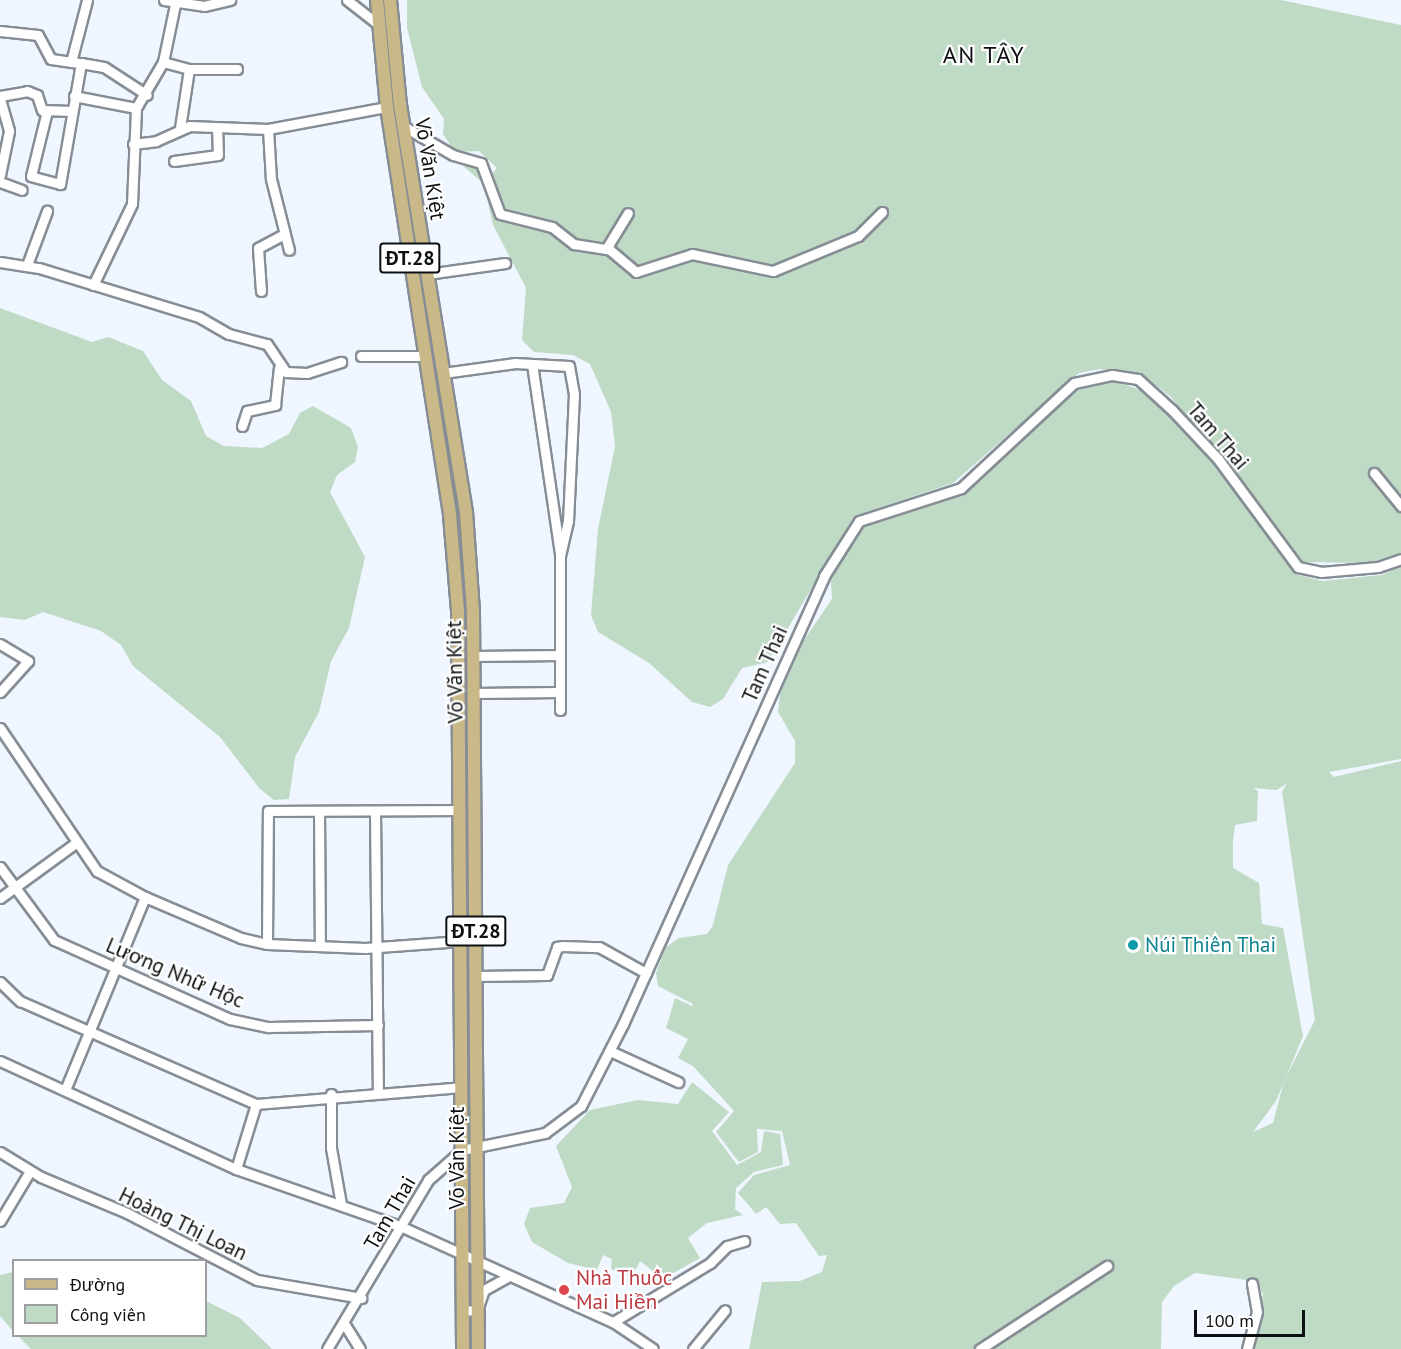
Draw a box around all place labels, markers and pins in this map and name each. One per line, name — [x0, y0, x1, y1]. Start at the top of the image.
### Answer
place label: Núi Thiên Thai — [1145, 932, 1277, 958]
marker: Núi Thiên Thai — [1126, 938, 1140, 952]
place label: Nhà Thuốc Mai Hiền — [576, 1265, 673, 1315]
marker: Nhà Thuốc Mai Hiền — [557, 1283, 571, 1297]

